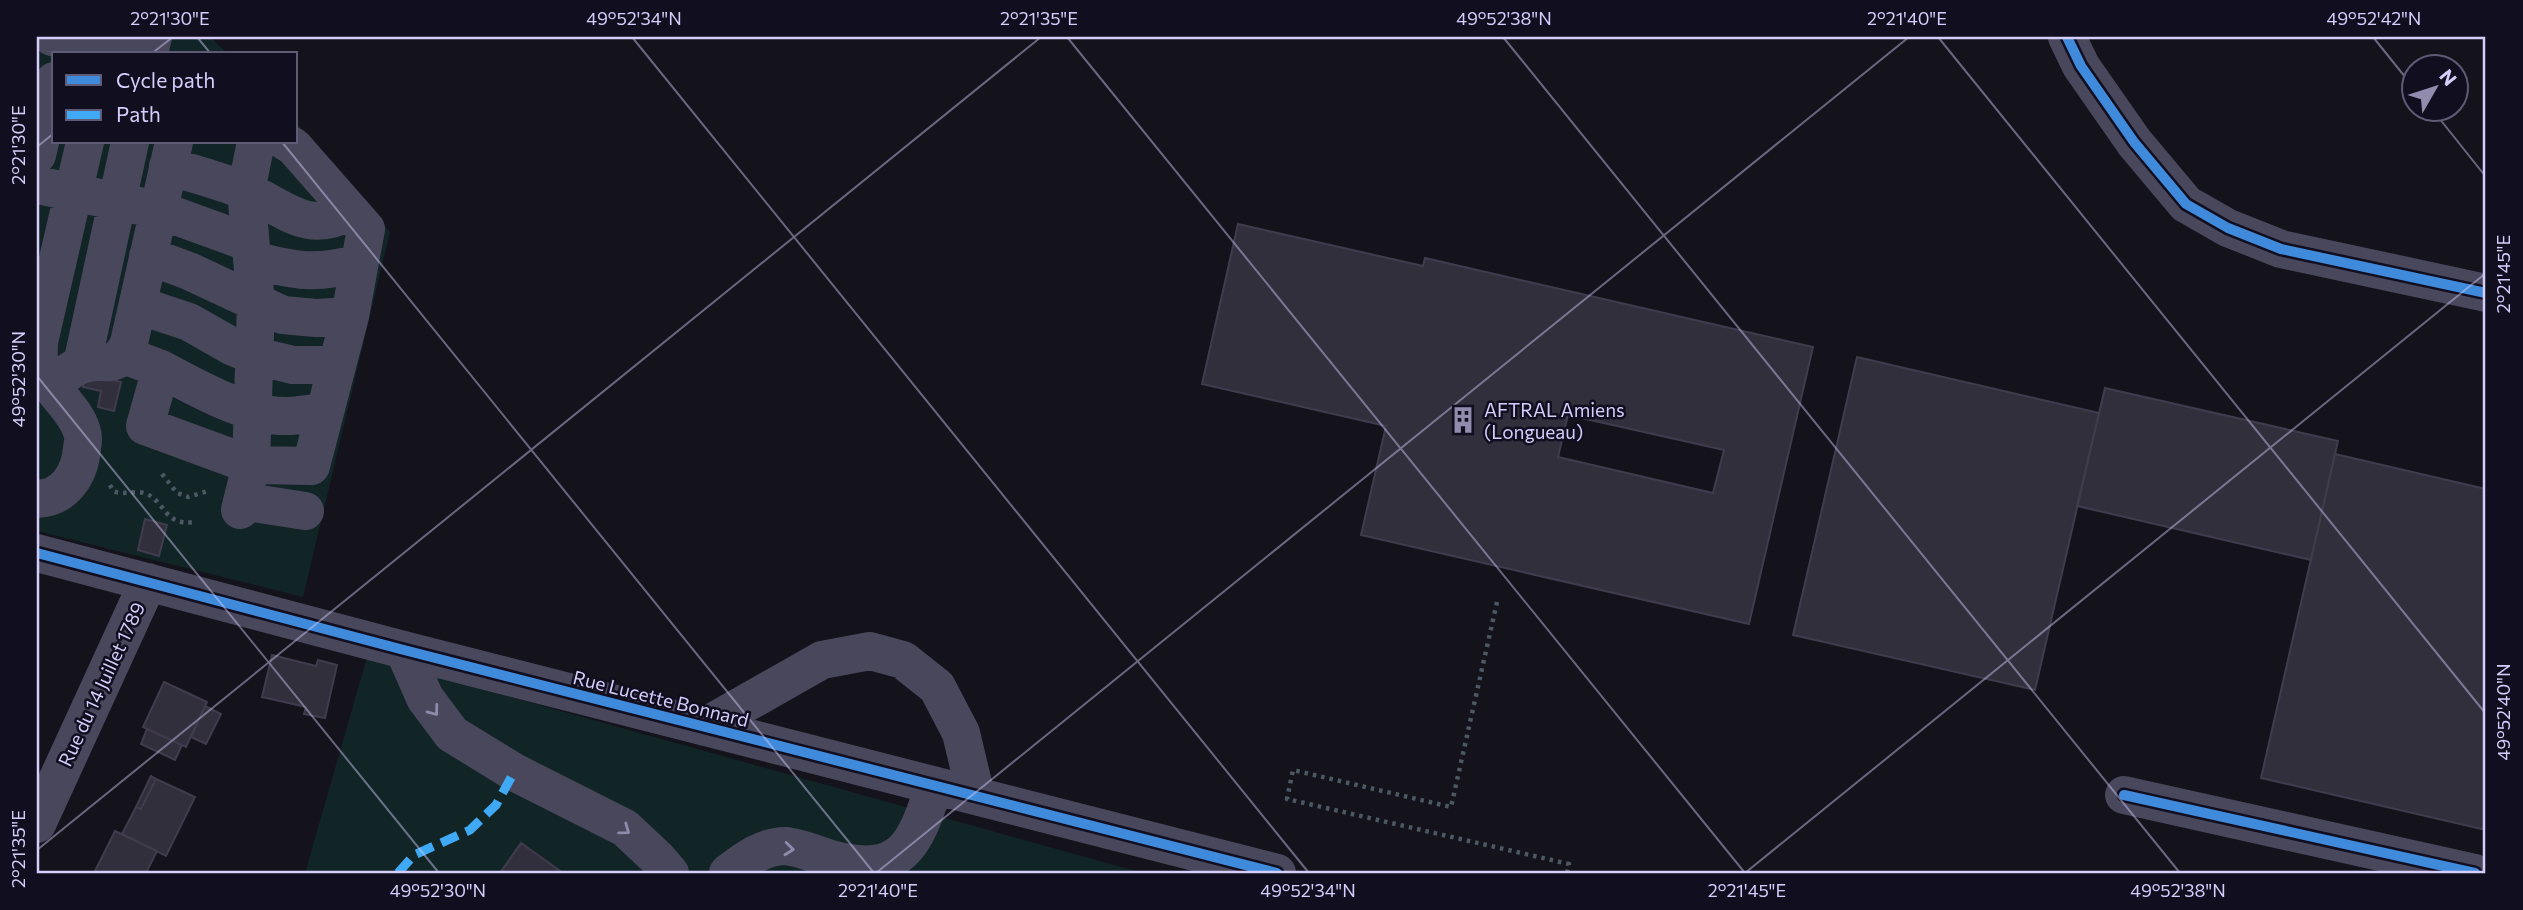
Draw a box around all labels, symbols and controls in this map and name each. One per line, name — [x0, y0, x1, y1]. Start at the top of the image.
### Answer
text: 2°21'30"E — [130, 7, 210, 29]
text: 49°52'34"N — [586, 7, 682, 29]
text: 2°21'35"E — [1000, 7, 1078, 29]
text: 49°52'38"N — [1456, 7, 1552, 29]
text: 2°21'40"E — [1867, 7, 1947, 29]
text: 49°52'42"N — [2327, 7, 2421, 29]
legend — [52, 52, 298, 144]
north arrow — [2400, 52, 2470, 122]
text: N — [2435, 64, 2462, 90]
text: Cycle path — [116, 67, 215, 92]
text: Path — [116, 101, 161, 126]
text: 2°21'30"E — [7, 105, 29, 185]
text: 2°21'45"E — [2492, 235, 2514, 313]
text: 49°52'30"N — [7, 331, 29, 427]
place label: AFTRAL Amiens (Longueau) — [1484, 398, 1625, 443]
building icon: AFTRAL Amiens (Longueau) — [1448, 405, 1478, 435]
street label: Rue du 14 Juillet 1789 — [53, 598, 149, 770]
text: 49°52'40"N — [2492, 664, 2514, 760]
street label: Rue Lucette Bonnard — [571, 665, 751, 731]
one-way arrow — [426, 703, 439, 716]
text: 2°21'35"E — [7, 810, 29, 888]
one-way arrow — [617, 822, 630, 834]
one-way arrow — [783, 841, 794, 856]
text: 49°52'30"N — [390, 879, 486, 901]
text: 2°21'40"E — [838, 879, 918, 901]
text: 49°52'34"N — [1260, 879, 1356, 901]
text: 2°21'45"E — [1708, 879, 1786, 901]
text: 49°52'38"N — [2130, 879, 2226, 901]

